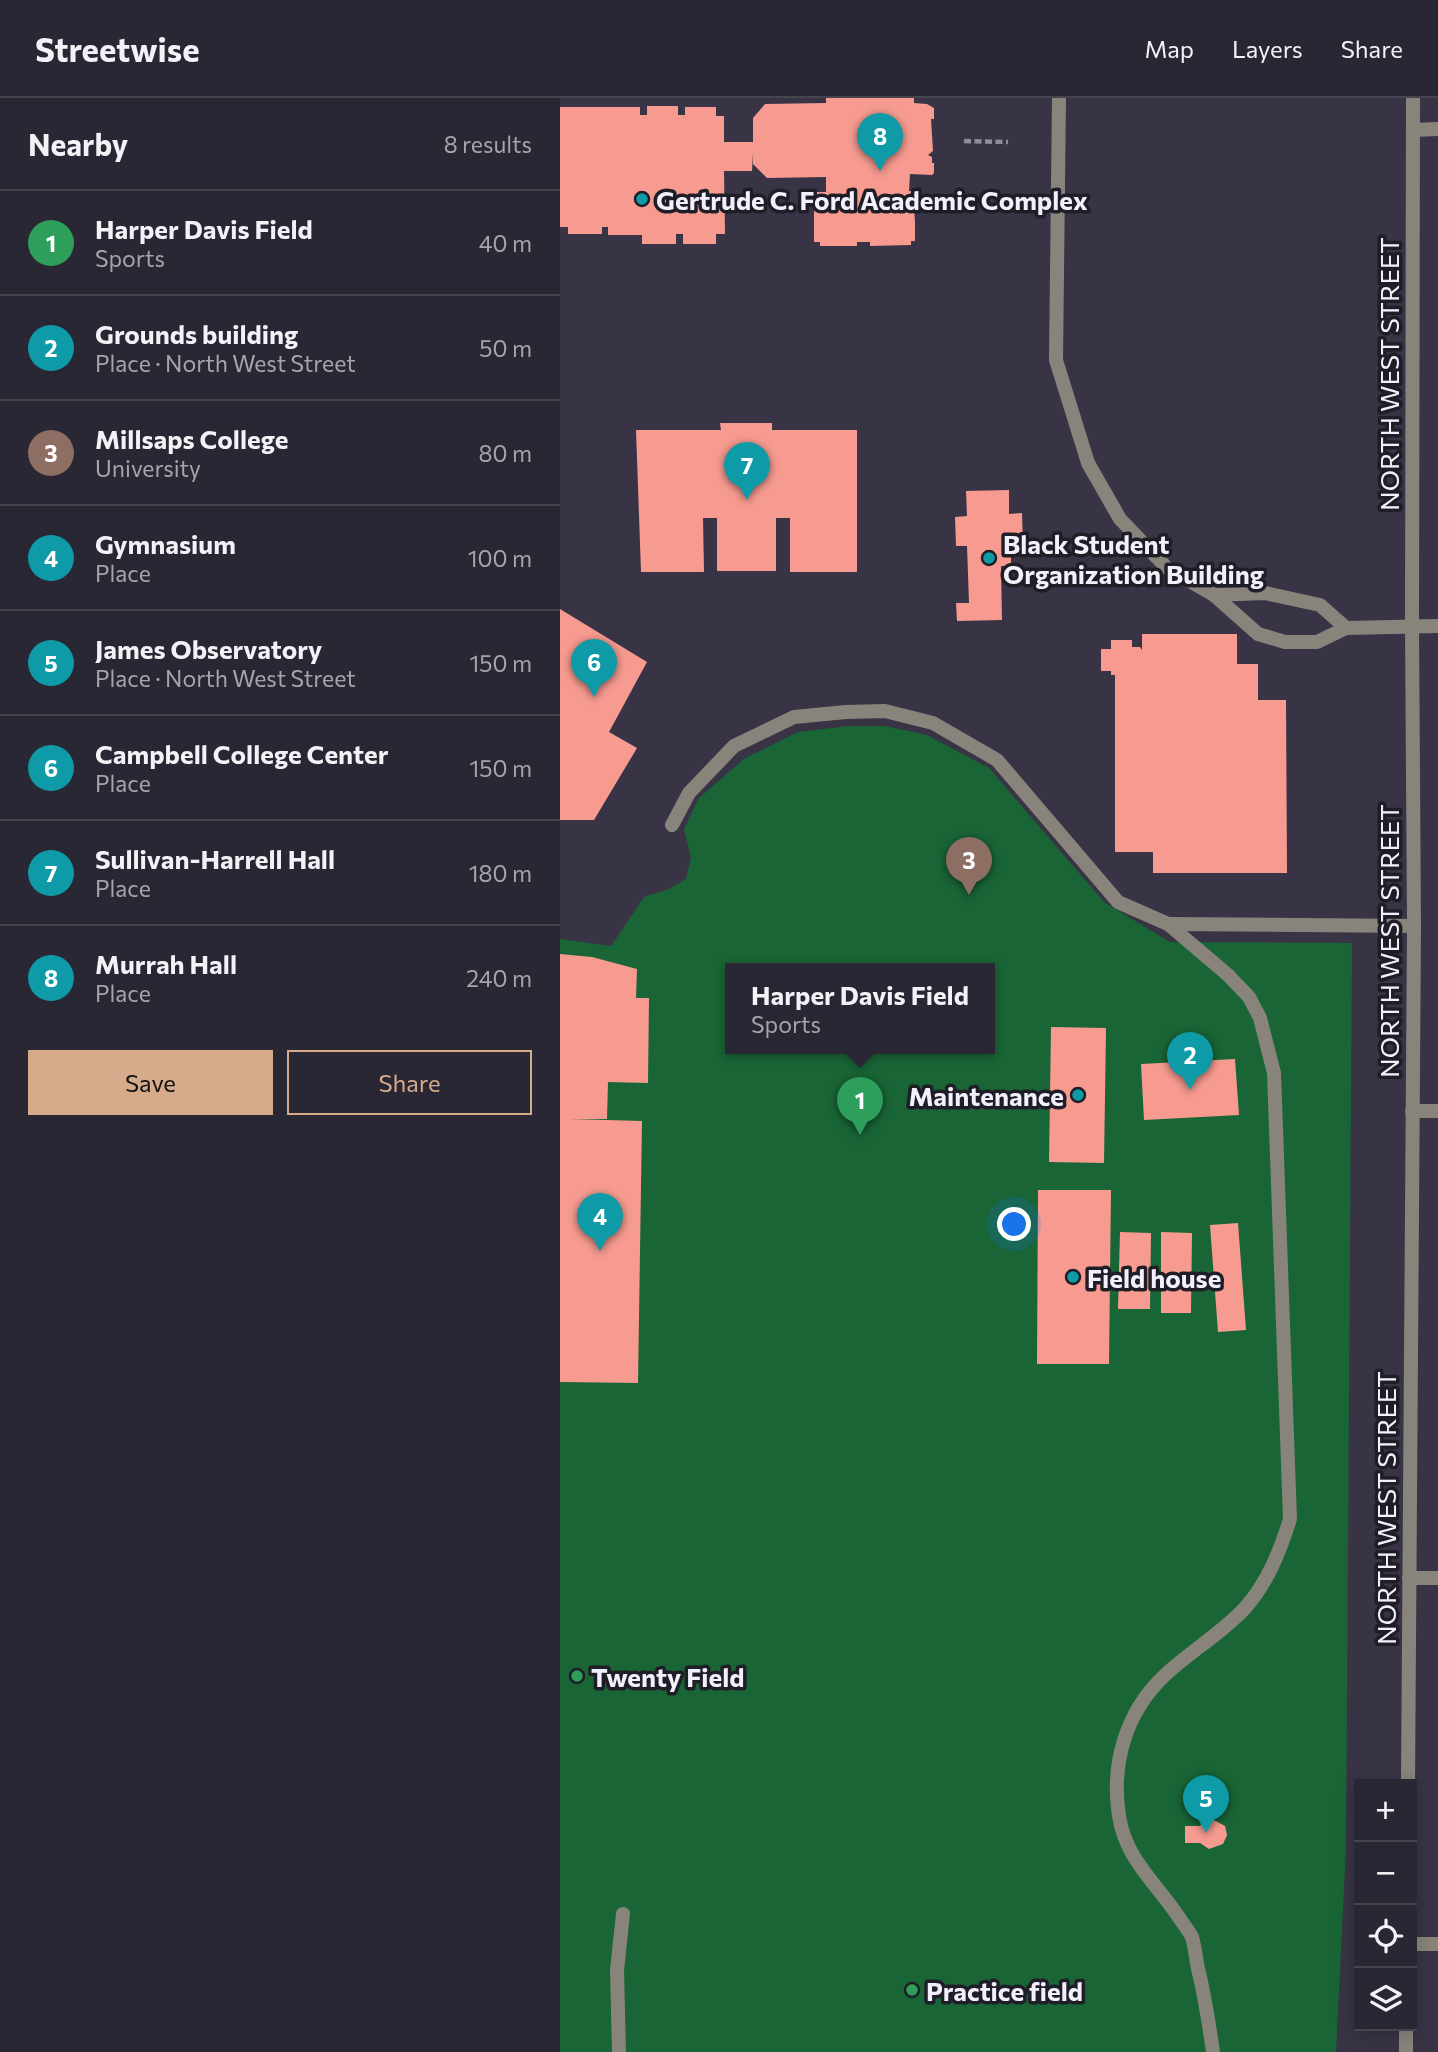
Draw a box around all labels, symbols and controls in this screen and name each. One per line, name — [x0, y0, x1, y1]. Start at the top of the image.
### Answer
text: Streetwise — [35, 28, 200, 69]
text: Map — [1145, 34, 1194, 63]
text: Layers — [1232, 34, 1303, 63]
text: Share — [1341, 34, 1403, 63]
pin: 8 — [857, 113, 903, 171]
text: Nearby — [28, 125, 128, 162]
text: 8 results — [444, 130, 532, 158]
place label: Gertrude C. Ford Academic Complex — [656, 184, 1088, 215]
marker: Gertrude C. Ford Academic Complex — [634, 191, 650, 207]
text: Harper Davis Field — [95, 213, 313, 244]
text: 1 — [46, 229, 56, 257]
text: 40 m — [479, 229, 532, 257]
street label: NORTH WEST STREET — [1373, 237, 1404, 511]
text: Sports — [95, 244, 165, 272]
text: Grounds building — [95, 318, 298, 349]
text: 2 — [44, 334, 58, 362]
text: 50 m — [479, 334, 532, 362]
text: Place · North West Street — [95, 349, 356, 377]
text: Millsaps College — [95, 423, 288, 454]
text: 3 — [44, 439, 58, 467]
text: 80 m — [479, 439, 532, 467]
pin: 7 — [724, 442, 770, 500]
text: University — [95, 454, 201, 482]
text: Gymnasium — [95, 528, 236, 559]
place label: Black Student Organization Building — [1003, 528, 1264, 589]
text: 4 — [44, 544, 58, 572]
text: 100 m — [468, 544, 532, 572]
marker: Black Student Organization Building — [981, 550, 997, 566]
text: Place — [95, 559, 151, 587]
text: James Observatory — [95, 633, 322, 664]
pin: 6 — [571, 639, 617, 697]
text: 5 — [44, 649, 58, 677]
text: 150 m — [469, 649, 532, 677]
text: Place · North West Street — [95, 664, 356, 692]
text: Campbell College Center — [95, 738, 388, 769]
text: 6 — [44, 754, 58, 782]
text: 150 m — [469, 754, 532, 782]
text: Place — [95, 769, 151, 797]
street label: NORTH WEST STREET — [1373, 804, 1404, 1078]
pin: 3 — [946, 837, 992, 895]
text: Sullivan-Harrell Hall — [95, 843, 335, 874]
text: 7 — [45, 859, 57, 887]
text: 180 m — [469, 859, 532, 887]
text: Place — [95, 874, 151, 902]
text: Murrah Hall — [95, 948, 237, 979]
popup — [725, 963, 995, 1054]
text: 8 — [44, 964, 58, 992]
text: 240 m — [466, 964, 532, 992]
text: Place — [95, 979, 151, 1007]
text: Harper Davis Field — [751, 979, 969, 1010]
text: Sports — [751, 1010, 821, 1038]
pin: 2 — [1167, 1032, 1213, 1090]
button: Save — [28, 1050, 273, 1115]
button: Share — [287, 1050, 532, 1115]
pin: 1 — [837, 1077, 883, 1135]
place label: Maintenance — [909, 1080, 1064, 1111]
marker: Maintenance — [1070, 1087, 1086, 1103]
pin: 4 — [577, 1193, 623, 1251]
your location — [997, 1207, 1031, 1241]
place label: Field house — [1087, 1262, 1221, 1293]
marker: Field house — [1065, 1269, 1081, 1285]
street label: NORTH WEST STREET — [1370, 1371, 1401, 1645]
place label: Twenty Field — [591, 1661, 745, 1692]
marker: Twenty Field — [569, 1668, 585, 1684]
pin: 5 — [1183, 1775, 1229, 1833]
map controls — [1354, 1779, 1417, 2031]
button: + — [1354, 1779, 1417, 1842]
button: − — [1354, 1842, 1417, 1905]
button: locate — [1354, 1905, 1417, 1968]
button: layers — [1354, 1968, 1417, 2031]
place label: Practice field — [926, 1975, 1083, 2006]
marker: Practice field — [904, 1982, 920, 1998]

